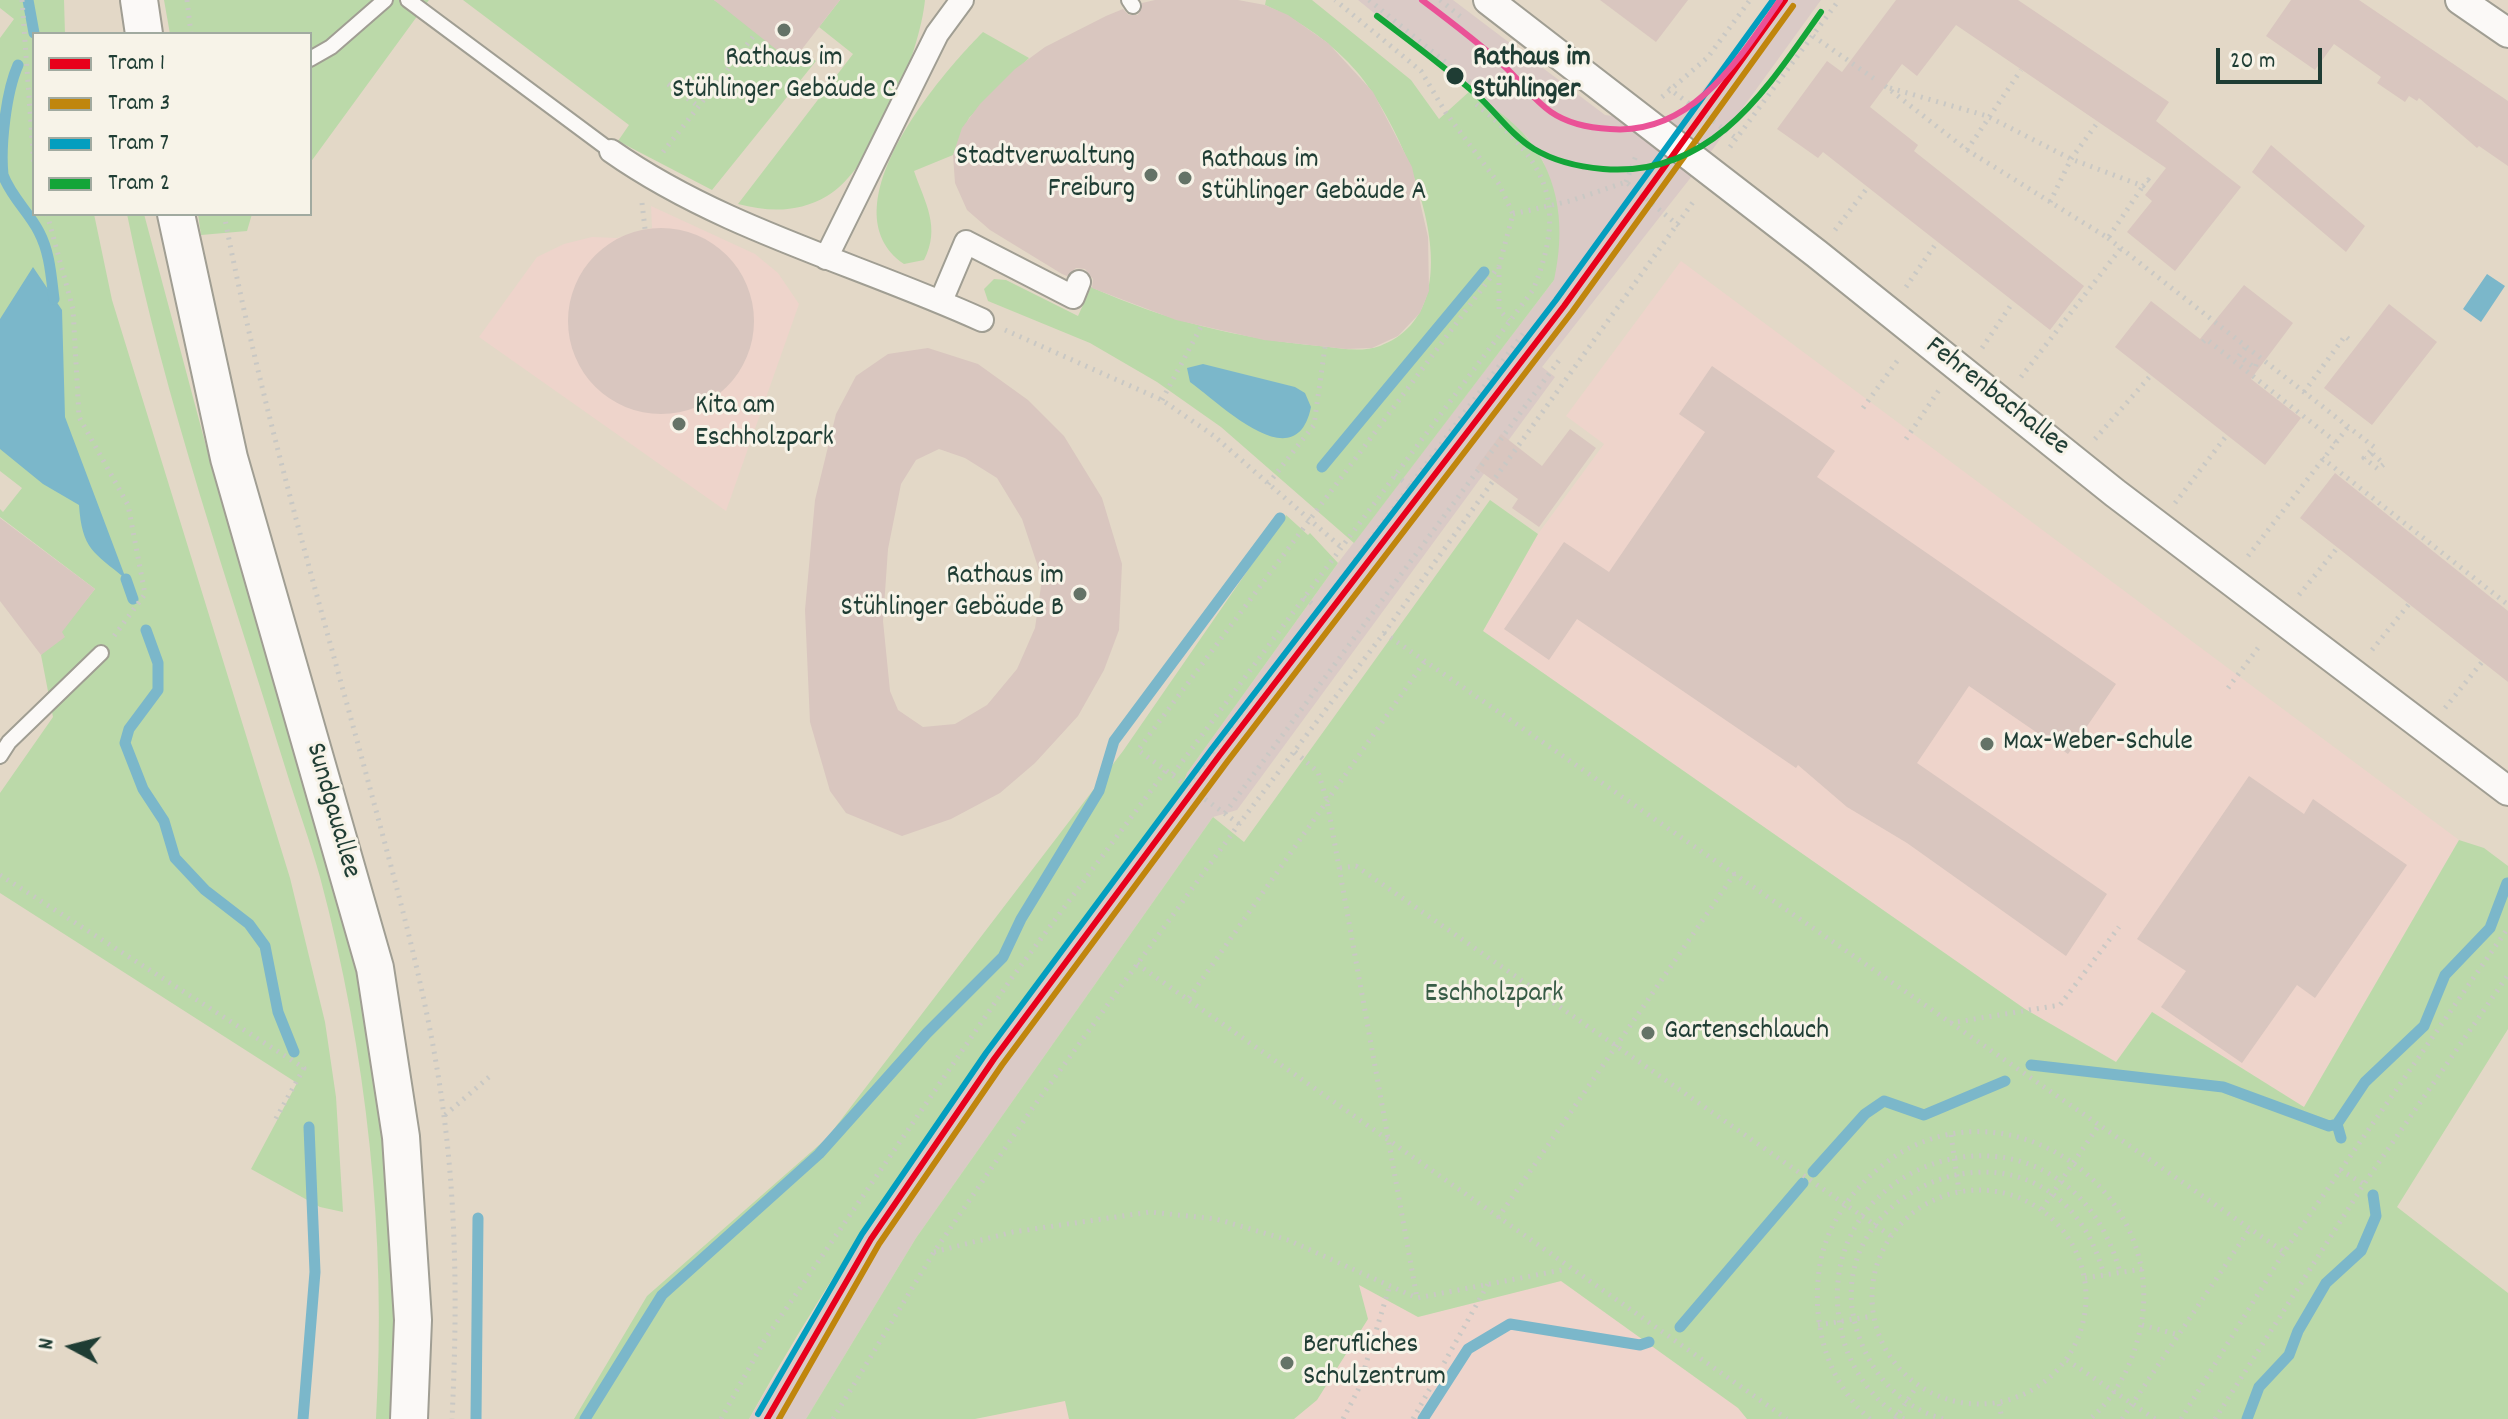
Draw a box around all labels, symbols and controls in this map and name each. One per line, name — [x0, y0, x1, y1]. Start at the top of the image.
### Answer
marker: Rathaus im Stühlinger Gebäude C — [775, 21, 793, 39]
legend — [32, 32, 312, 216]
scale bar — [2220, 32, 2326, 82]
place label: Rathaus im Stühlinger Gebäude C — [672, 43, 896, 109]
place label: Rathaus im Stühlinger — [1473, 43, 1591, 109]
text: 20 m — [2230, 45, 2276, 79]
text: Tram 1 — [108, 47, 165, 81]
marker: Rathaus im Stühlinger — [1444, 65, 1466, 87]
text: Tram 3 — [108, 87, 170, 121]
text: Tram 7 — [108, 127, 169, 161]
place label: Stadtverwaltung Freiburg — [956, 142, 1135, 208]
place label: Rathaus im Stühlinger Gebäude A — [1201, 145, 1426, 211]
marker: Stadtverwaltung Freiburg — [1142, 166, 1160, 184]
text: Tram 2 — [108, 167, 170, 201]
marker: Rathaus im Stühlinger Gebäude A — [1176, 169, 1194, 187]
street label: Fehrenbachallee — [1917, 331, 2075, 465]
place label: Kita am Eschholzpark — [695, 391, 834, 457]
marker: Kita am Eschholzpark — [670, 415, 688, 433]
place label: Rathaus im Stühlinger Gebäude B — [841, 561, 1064, 627]
marker: Rathaus im Stühlinger Gebäude B — [1071, 585, 1089, 603]
place label: Max-Weber-Schule — [2003, 727, 2193, 761]
marker: Max-Weber-Schule — [1978, 735, 1996, 753]
street label: Sundgauallee — [296, 740, 366, 882]
park label: Eschholzpark — [1424, 979, 1564, 1013]
place label: Gartenschlauch — [1664, 1016, 1829, 1050]
marker: Gartenschlauch — [1639, 1024, 1657, 1042]
north arrow — [32, 1307, 112, 1387]
place label: Berufliches Schulzentrum — [1303, 1330, 1446, 1396]
text: N — [32, 1337, 64, 1351]
marker: Berufliches Schulzentrum — [1278, 1354, 1296, 1372]

